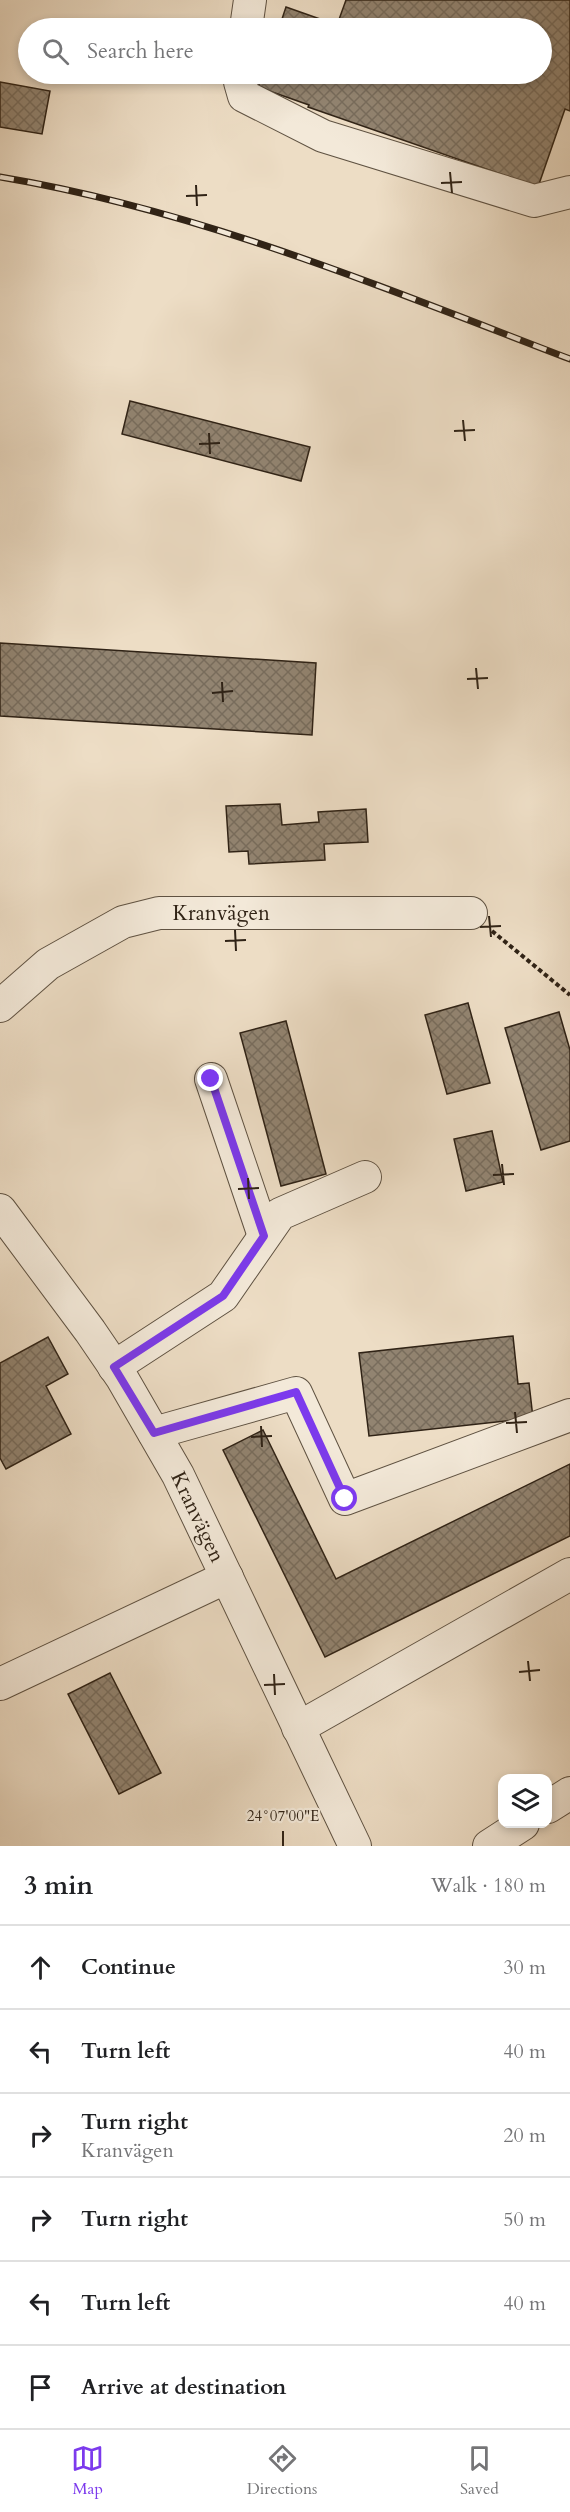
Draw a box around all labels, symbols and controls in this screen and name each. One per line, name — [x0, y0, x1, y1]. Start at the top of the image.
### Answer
search box — [18, 18, 552, 84]
icon: search — [39, 35, 72, 68]
text: Search here — [87, 36, 194, 66]
street label: Kranvägen — [172, 899, 270, 928]
route end — [197, 1065, 223, 1091]
street label: Kranvägen — [164, 1467, 232, 1567]
route start — [331, 1485, 357, 1511]
map controls — [498, 1774, 552, 1828]
button: layers — [498, 1774, 552, 1828]
text: 24°07'00"E — [247, 1806, 319, 1826]
text: 3 min — [24, 1868, 93, 1903]
text: Walk · 180 m — [431, 1872, 546, 1899]
icon: ahead — [24, 1951, 57, 1984]
text: Continue — [81, 1952, 176, 1982]
text: 30 m — [503, 1954, 546, 1981]
icon: left — [24, 2035, 57, 2068]
text: Turn left — [81, 2036, 170, 2066]
text: 40 m — [503, 2038, 546, 2065]
text: Turn right — [81, 2107, 188, 2137]
icon: right — [24, 2119, 57, 2152]
text: 20 m — [503, 2122, 546, 2149]
text: Kranvägen — [81, 2137, 174, 2164]
icon: right — [24, 2203, 57, 2236]
text: Turn right — [81, 2204, 188, 2234]
text: 50 m — [503, 2206, 546, 2233]
icon: left — [24, 2287, 57, 2320]
text: Turn left — [81, 2288, 170, 2318]
text: 40 m — [503, 2290, 546, 2317]
icon: arrive — [24, 2371, 57, 2404]
text: Arrive at destination — [81, 2372, 286, 2402]
tab: Map — [71, 2442, 104, 2500]
tab: Directions — [247, 2442, 317, 2500]
tab: Saved — [460, 2442, 499, 2500]

